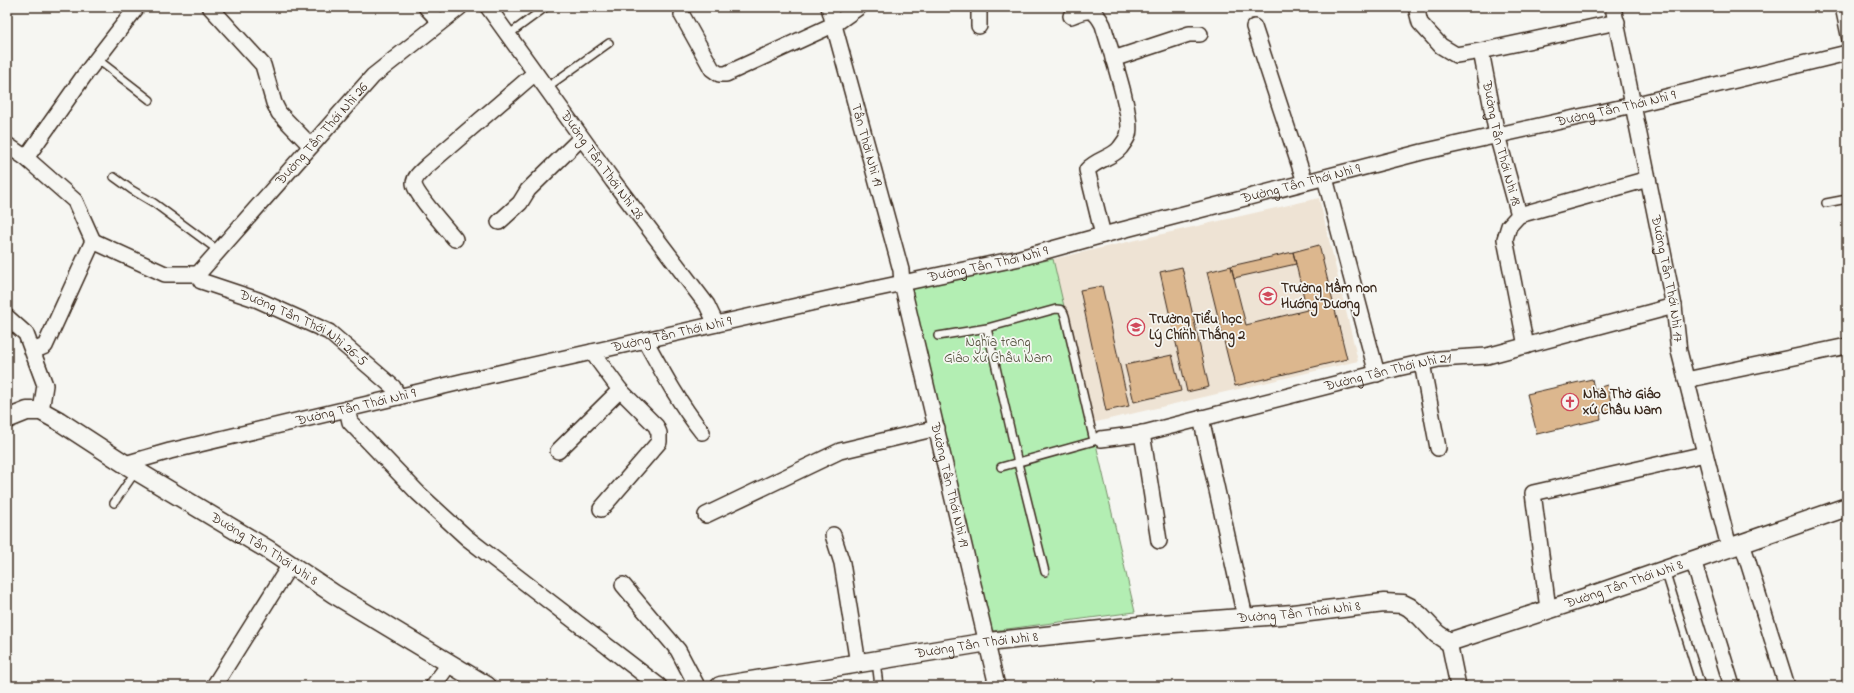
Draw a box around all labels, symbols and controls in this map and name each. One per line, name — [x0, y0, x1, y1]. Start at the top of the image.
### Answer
street label: Đường Tân Thới Nhì 26 — [270, 78, 373, 191]
street label: Đường Tân Thới Nhì 18 — [1476, 78, 1527, 208]
street label: Đường Tân Thới Nhì 9 — [1553, 84, 1679, 133]
street label: Tân Thời Nhì 19 — [845, 101, 888, 189]
street label: Đường Tân Thới Nhì 28 — [555, 105, 649, 224]
street label: Đường Tân Thới Nhì 9 — [1238, 158, 1364, 209]
street label: Đường Tân Thới Nhì 17 — [1645, 212, 1688, 343]
street label: Đường Tân Thới Nhì 9 — [925, 240, 1051, 288]
place label: Trường Mầm non Hướng Dương — [1281, 278, 1377, 317]
street label: Đường Tân Thới Nhì 26-5 — [236, 284, 372, 371]
school or university icon: Trường Mầm non Hướng Dương — [1258, 286, 1278, 306]
place label: Trường Tiểu học Lý Chính Thắng 2 — [1149, 309, 1245, 348]
street label: Đường Tân Thới Nhì 9 — [609, 310, 735, 358]
school or university icon: Trường Tiểu học Lý Chính Thắng 2 — [1126, 317, 1146, 337]
park label: Nghĩa trang Giáo xứ Châu Nam — [944, 332, 1052, 369]
street label: Đường Tân Thới Nhì 21 — [1321, 348, 1452, 397]
street label: Đường Tân Thới Nhì 9 — [293, 382, 419, 431]
place label: Nhà Thờ Giáo xứ Châu Nam — [1582, 384, 1662, 421]
church icon: Nhà Thờ Giáo xứ Châu Nam — [1560, 392, 1580, 412]
street label: Đường Tân Thới Nhì 19 — [925, 420, 975, 550]
street label: Đường Tân Thới Nhì 8 — [206, 506, 322, 591]
street label: Đường Tân Thới Nhì 8 — [1561, 554, 1686, 614]
street label: Đường Tân Thới Nhì 8 — [1236, 595, 1362, 629]
street label: Đường Tân Thới Nhì 8 — [913, 626, 1039, 664]

